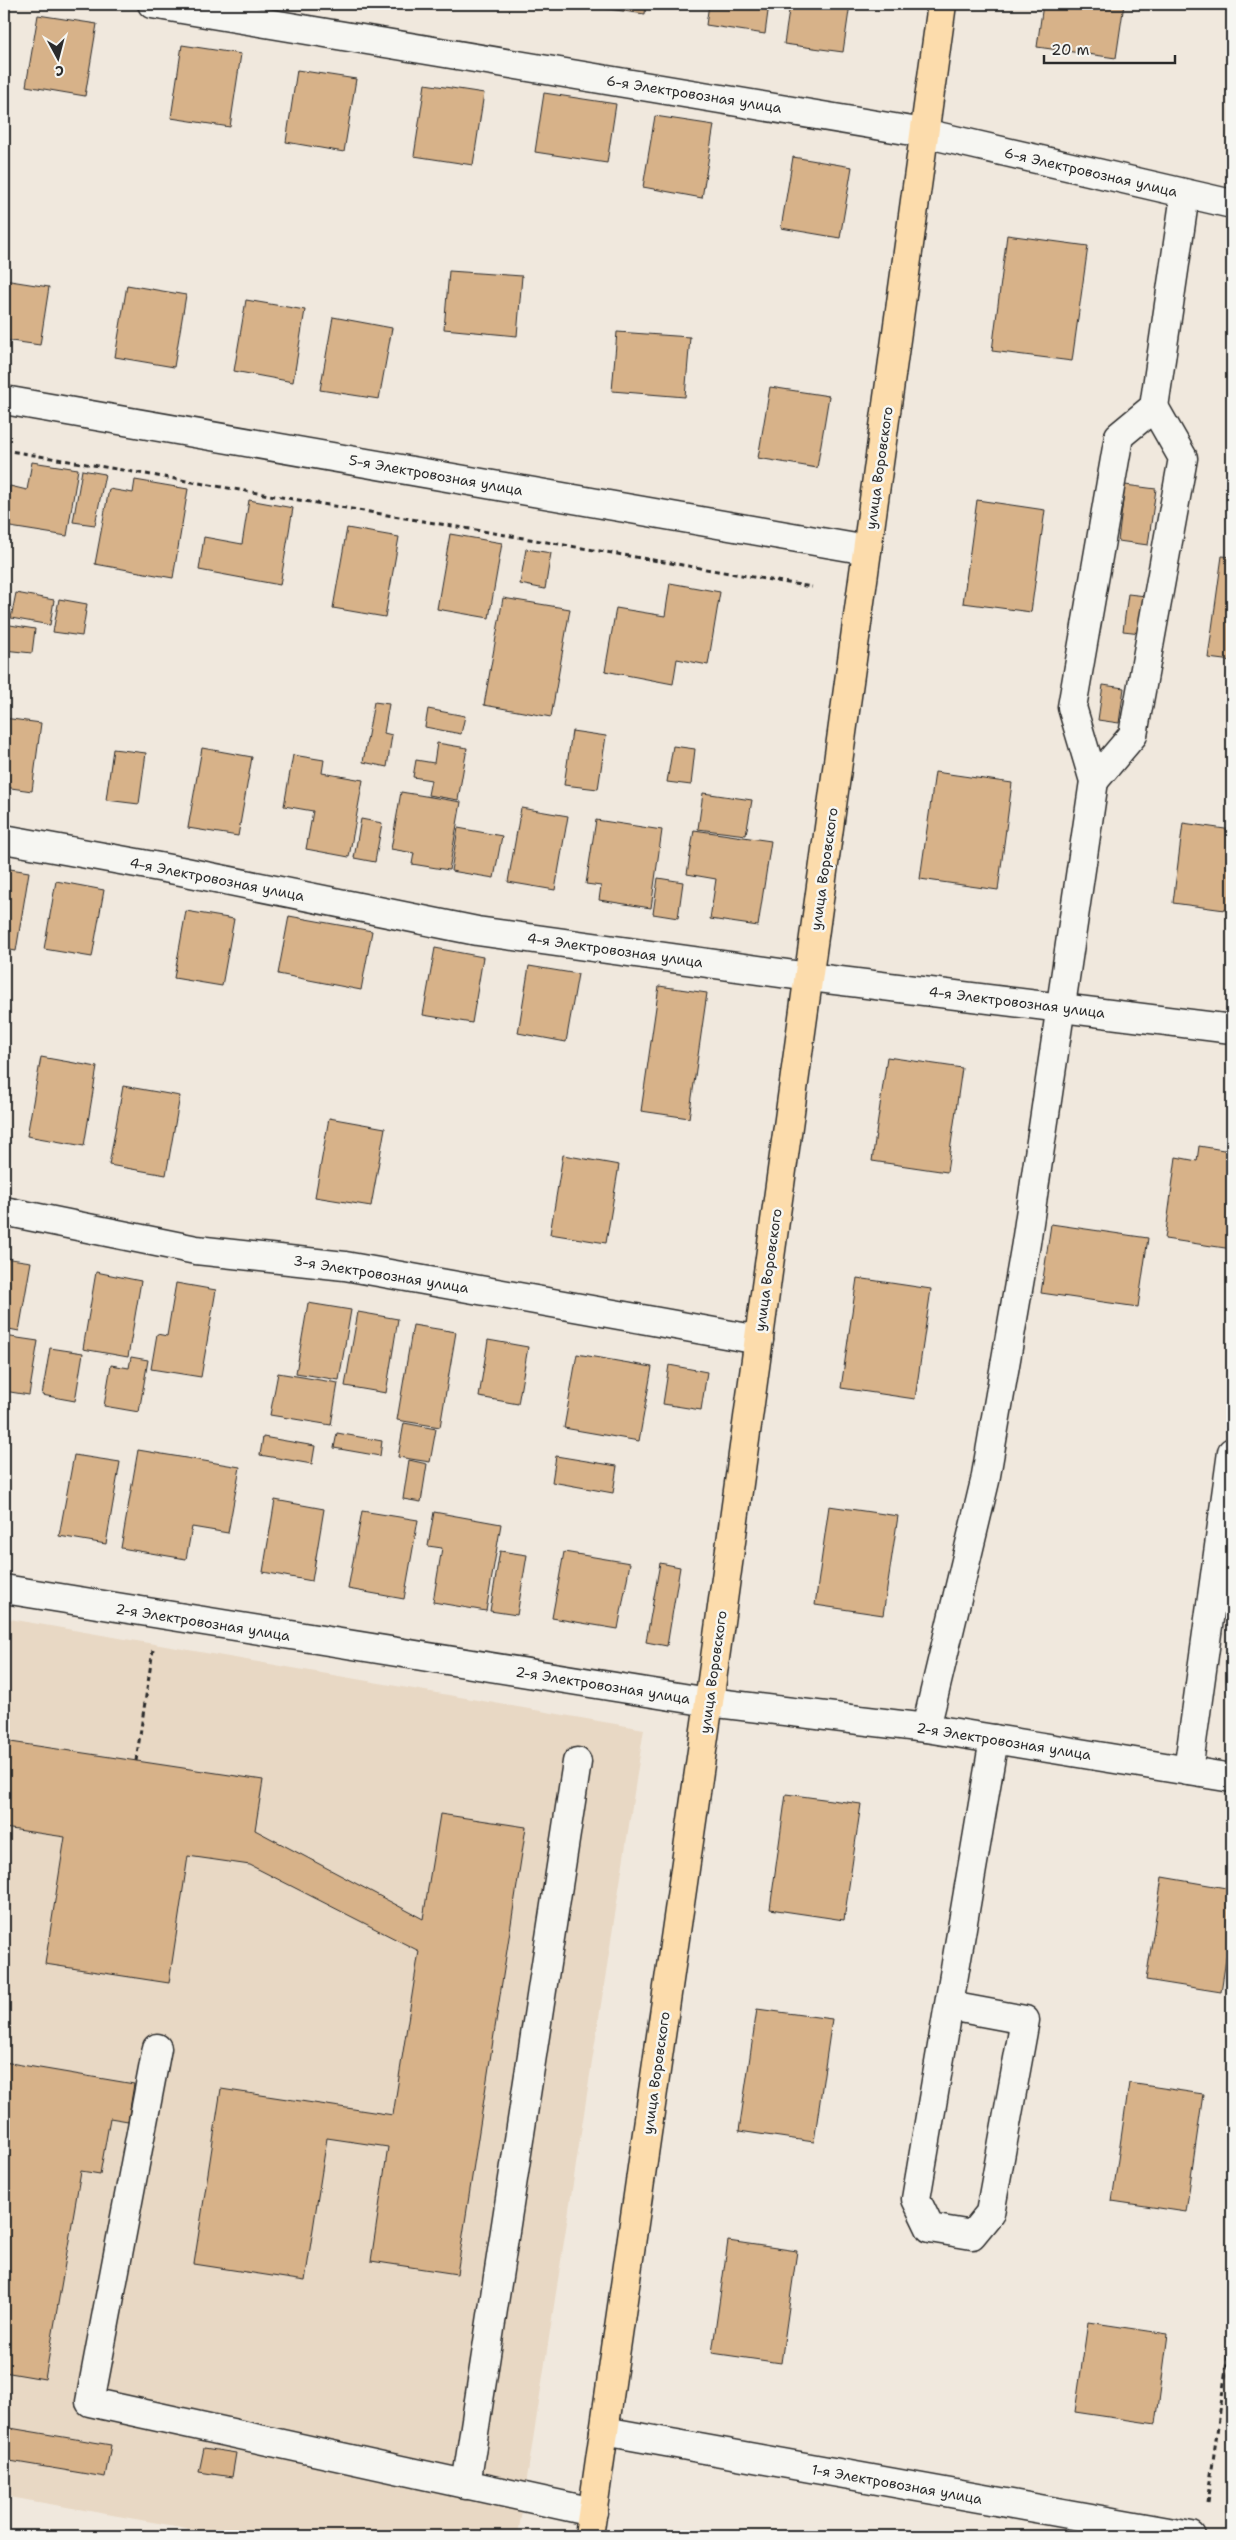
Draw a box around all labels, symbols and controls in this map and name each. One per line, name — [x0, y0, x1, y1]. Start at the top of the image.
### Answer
north arrow — [32, 32, 82, 82]
scale bar — [1044, 32, 1175, 64]
text: 20 m — [1051, 40, 1090, 60]
text: С — [54, 61, 65, 80]
street label: 6-я Электровозная улица — [605, 71, 783, 117]
street label: 6-я Электровозная улица — [1003, 143, 1180, 201]
street label: улица Воровского — [861, 405, 897, 531]
street label: 5-я Электровозная улица — [348, 451, 525, 499]
street label: улица Воровского — [806, 806, 842, 932]
street label: 4-я Электровозная улица — [128, 853, 306, 905]
street label: 4-я Электровозная улица — [526, 929, 704, 971]
street label: 4-я Электровозная улица — [928, 982, 1106, 1022]
street label: улица Воровского — [750, 1207, 786, 1333]
street label: 3-я Электровозная улица — [292, 1251, 470, 1297]
street label: 2-я Электровозная улица — [114, 1599, 292, 1645]
street label: улица Воровского — [695, 1609, 731, 1735]
street label: 2-я Электровозная улица — [514, 1662, 692, 1708]
street label: 2-я Электровозная улица — [915, 1718, 1093, 1764]
street label: улица Воровского — [638, 2010, 674, 2136]
street label: 1-я Электровозная улица — [810, 2460, 984, 2508]

